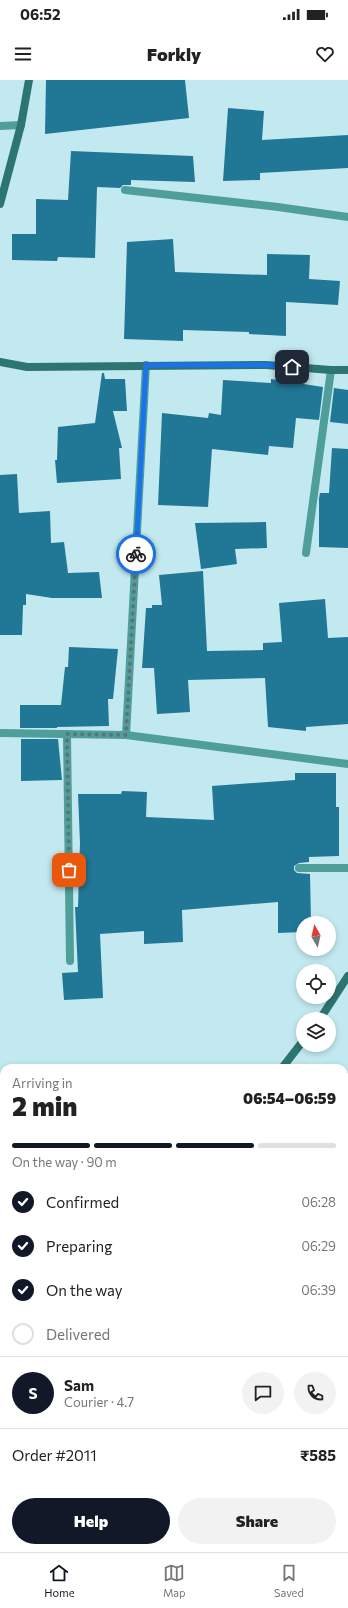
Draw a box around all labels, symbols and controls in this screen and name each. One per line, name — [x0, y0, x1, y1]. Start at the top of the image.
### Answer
text: 06:52 — [20, 5, 60, 23]
icon: menu — [12, 43, 34, 65]
text: Forkly — [147, 43, 201, 65]
icon: heart — [314, 43, 336, 65]
pin — [275, 350, 309, 384]
icon: home — [281, 356, 303, 378]
courier — [116, 534, 156, 574]
icon: bike — [125, 543, 147, 565]
pin — [52, 853, 86, 887]
icon: bag — [58, 859, 80, 881]
north arrow — [296, 916, 336, 956]
map controls — [296, 916, 336, 1052]
button: locate — [296, 964, 336, 1004]
button: layers — [296, 1012, 336, 1052]
text: Arriving in — [12, 1075, 72, 1091]
text: 06:54–06:59 — [243, 1089, 336, 1107]
text: 2 min — [12, 1090, 77, 1121]
text: On the way · 90 m — [12, 1154, 117, 1170]
icon: check — [12, 1191, 34, 1213]
text: Confirmed — [46, 1193, 119, 1211]
text: 06:28 — [301, 1194, 336, 1210]
icon: check — [12, 1235, 34, 1257]
text: Preparing — [46, 1237, 112, 1255]
text: 06:29 — [301, 1238, 336, 1254]
icon: check — [12, 1279, 34, 1301]
text: On the way — [46, 1281, 123, 1299]
text: 06:39 — [301, 1282, 336, 1298]
text: Delivered — [46, 1325, 110, 1343]
button: chat — [242, 1372, 284, 1414]
button: phone — [294, 1372, 336, 1414]
text: Sam — [64, 1376, 94, 1394]
text: S — [28, 1384, 38, 1402]
text: Courier · 4.7 — [64, 1394, 134, 1410]
text: Order #2011 — [12, 1446, 97, 1464]
text: ₹585 — [300, 1446, 336, 1464]
button: Help — [12, 1498, 170, 1544]
button: Share — [178, 1498, 336, 1544]
tab: Home — [44, 1562, 74, 1599]
tab: Map — [163, 1562, 186, 1599]
tab: Saved — [274, 1562, 304, 1599]

